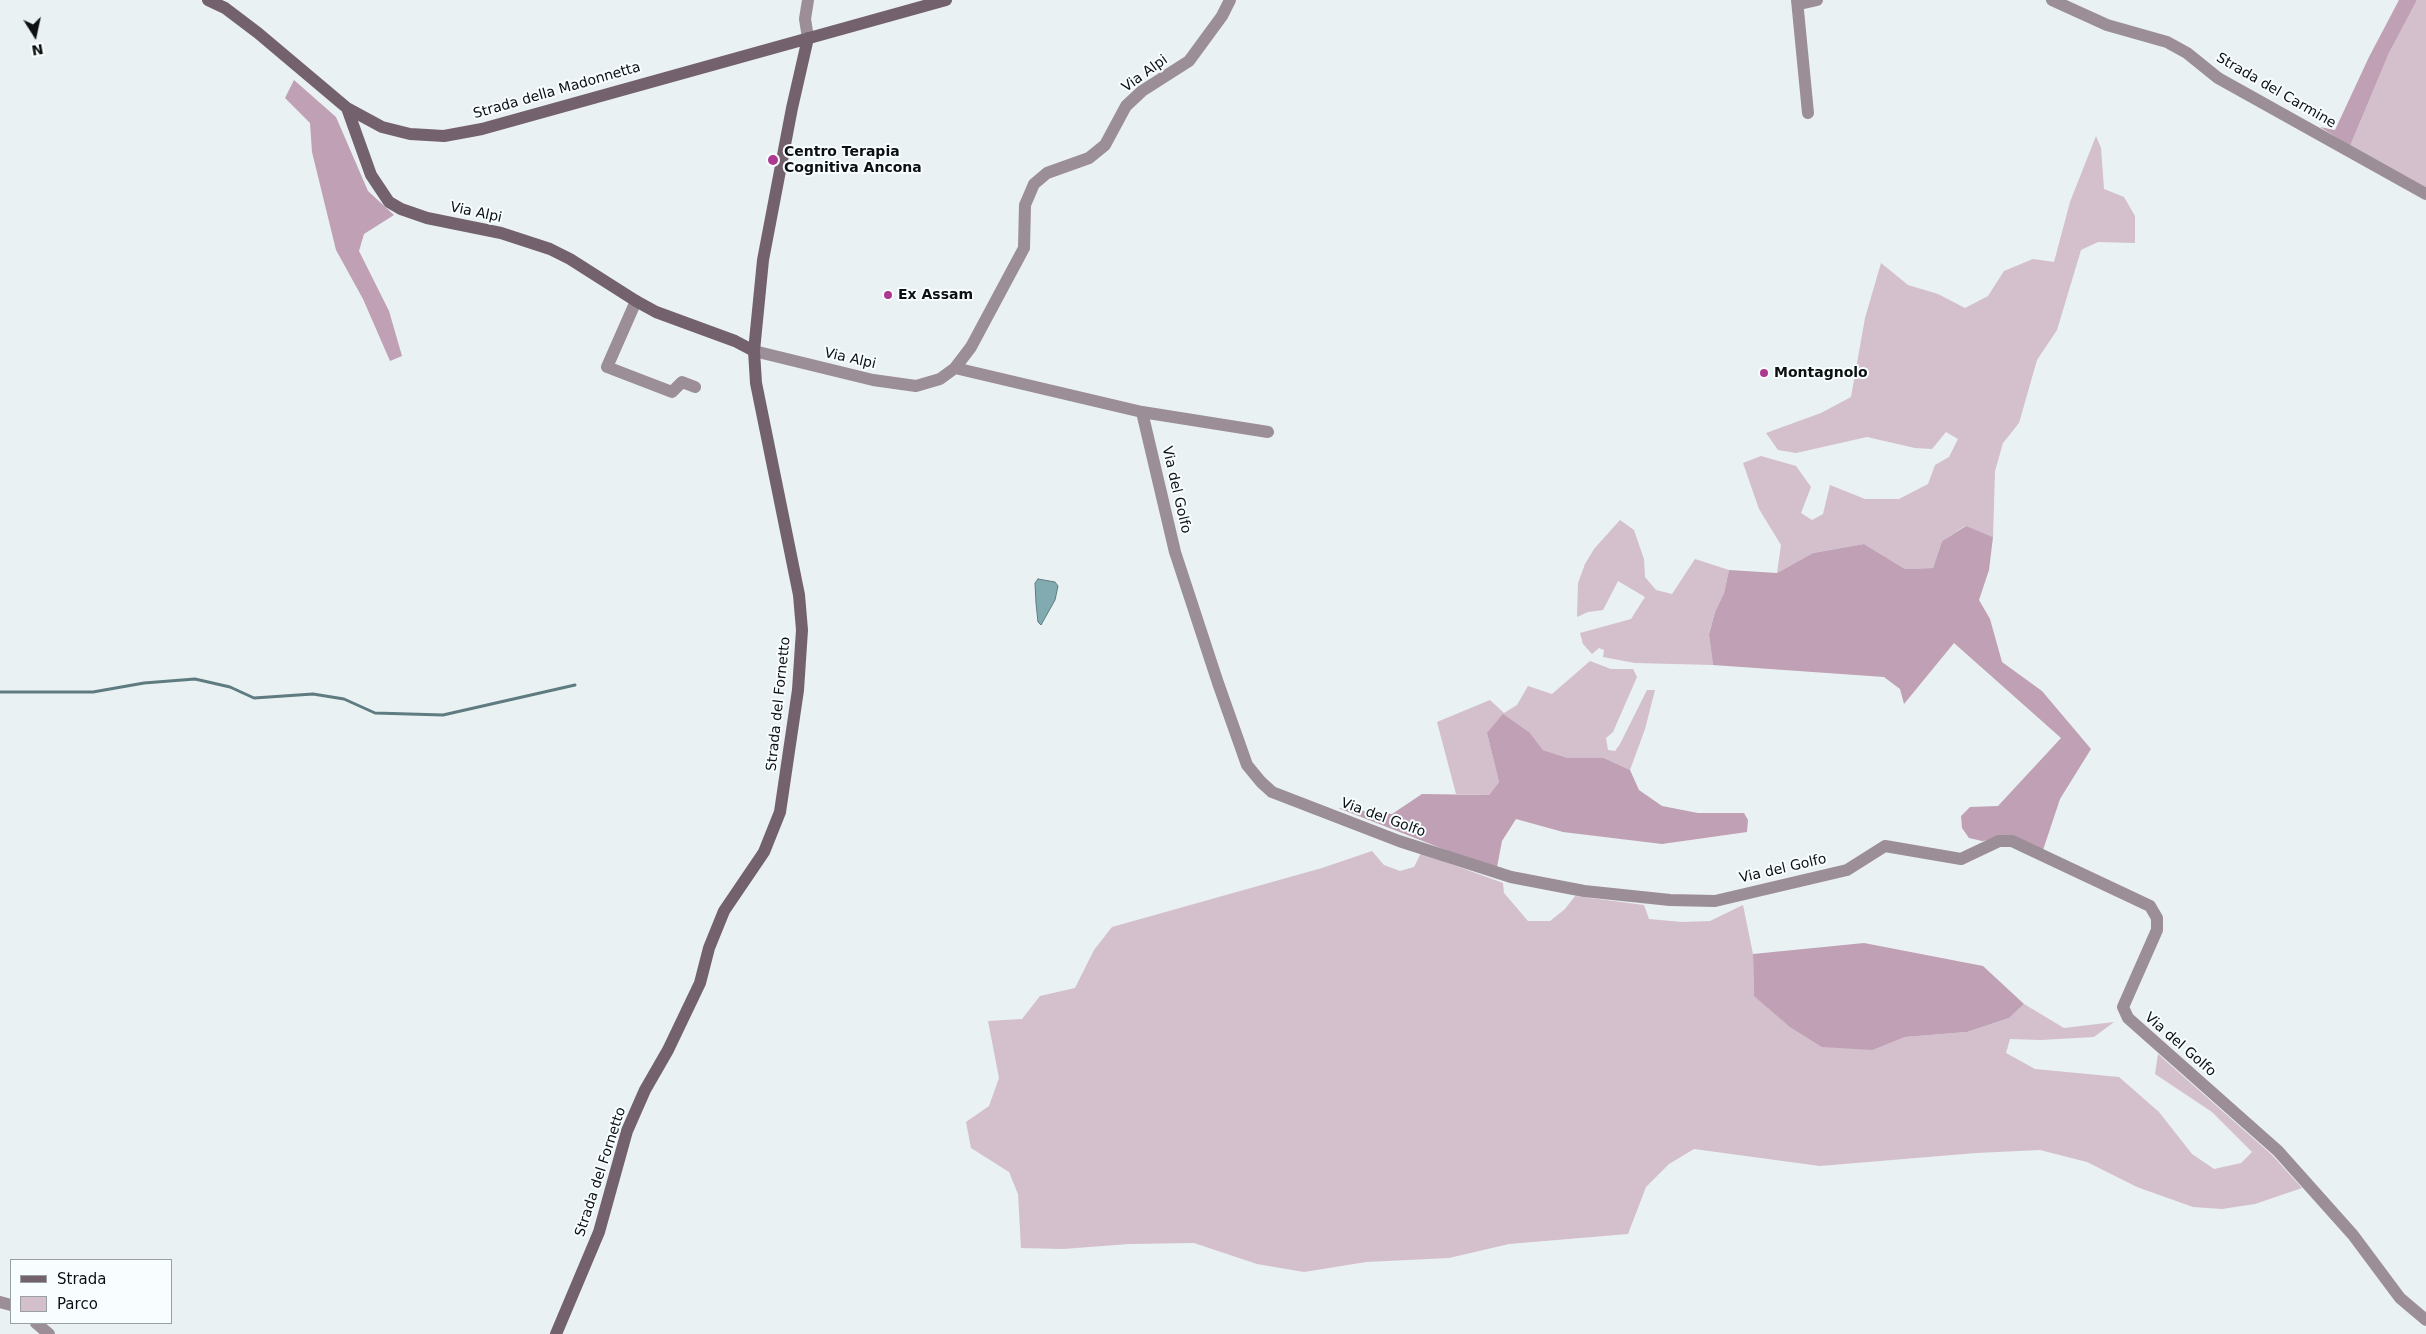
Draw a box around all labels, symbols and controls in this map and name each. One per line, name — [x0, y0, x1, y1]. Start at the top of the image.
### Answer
north arrow — [10, 10, 60, 60]
text: N — [30, 41, 45, 59]
street label: Strada del Carmine — [2213, 50, 2339, 132]
street label: Via Alpi — [1119, 52, 1171, 96]
street label: Strada della Madonnetta — [472, 59, 642, 123]
place label: Centro Terapia Cognitiva Ancona — [784, 144, 922, 176]
marker: Centro Terapia Cognitiva Ancona — [766, 153, 780, 167]
street label: Via Alpi — [449, 199, 503, 227]
place label: Ex Assam — [898, 287, 973, 303]
marker: Ex Assam — [882, 289, 894, 301]
street label: Via Alpi — [823, 345, 877, 373]
place label: Montagnolo — [1774, 365, 1868, 381]
marker: Montagnolo — [1758, 367, 1770, 379]
street label: Via del Golfo — [1158, 445, 1194, 535]
street label: Strada del Fornetto — [764, 636, 794, 772]
street label: Via del Golfo — [1338, 795, 1428, 841]
street label: Via del Golfo — [1738, 851, 1828, 887]
street label: Via del Golfo — [2141, 1010, 2219, 1080]
street label: Strada del Fornetto — [572, 1105, 630, 1239]
legend — [10, 1259, 172, 1324]
text: Strada — [57, 1270, 106, 1288]
text: Parco — [57, 1295, 98, 1313]

